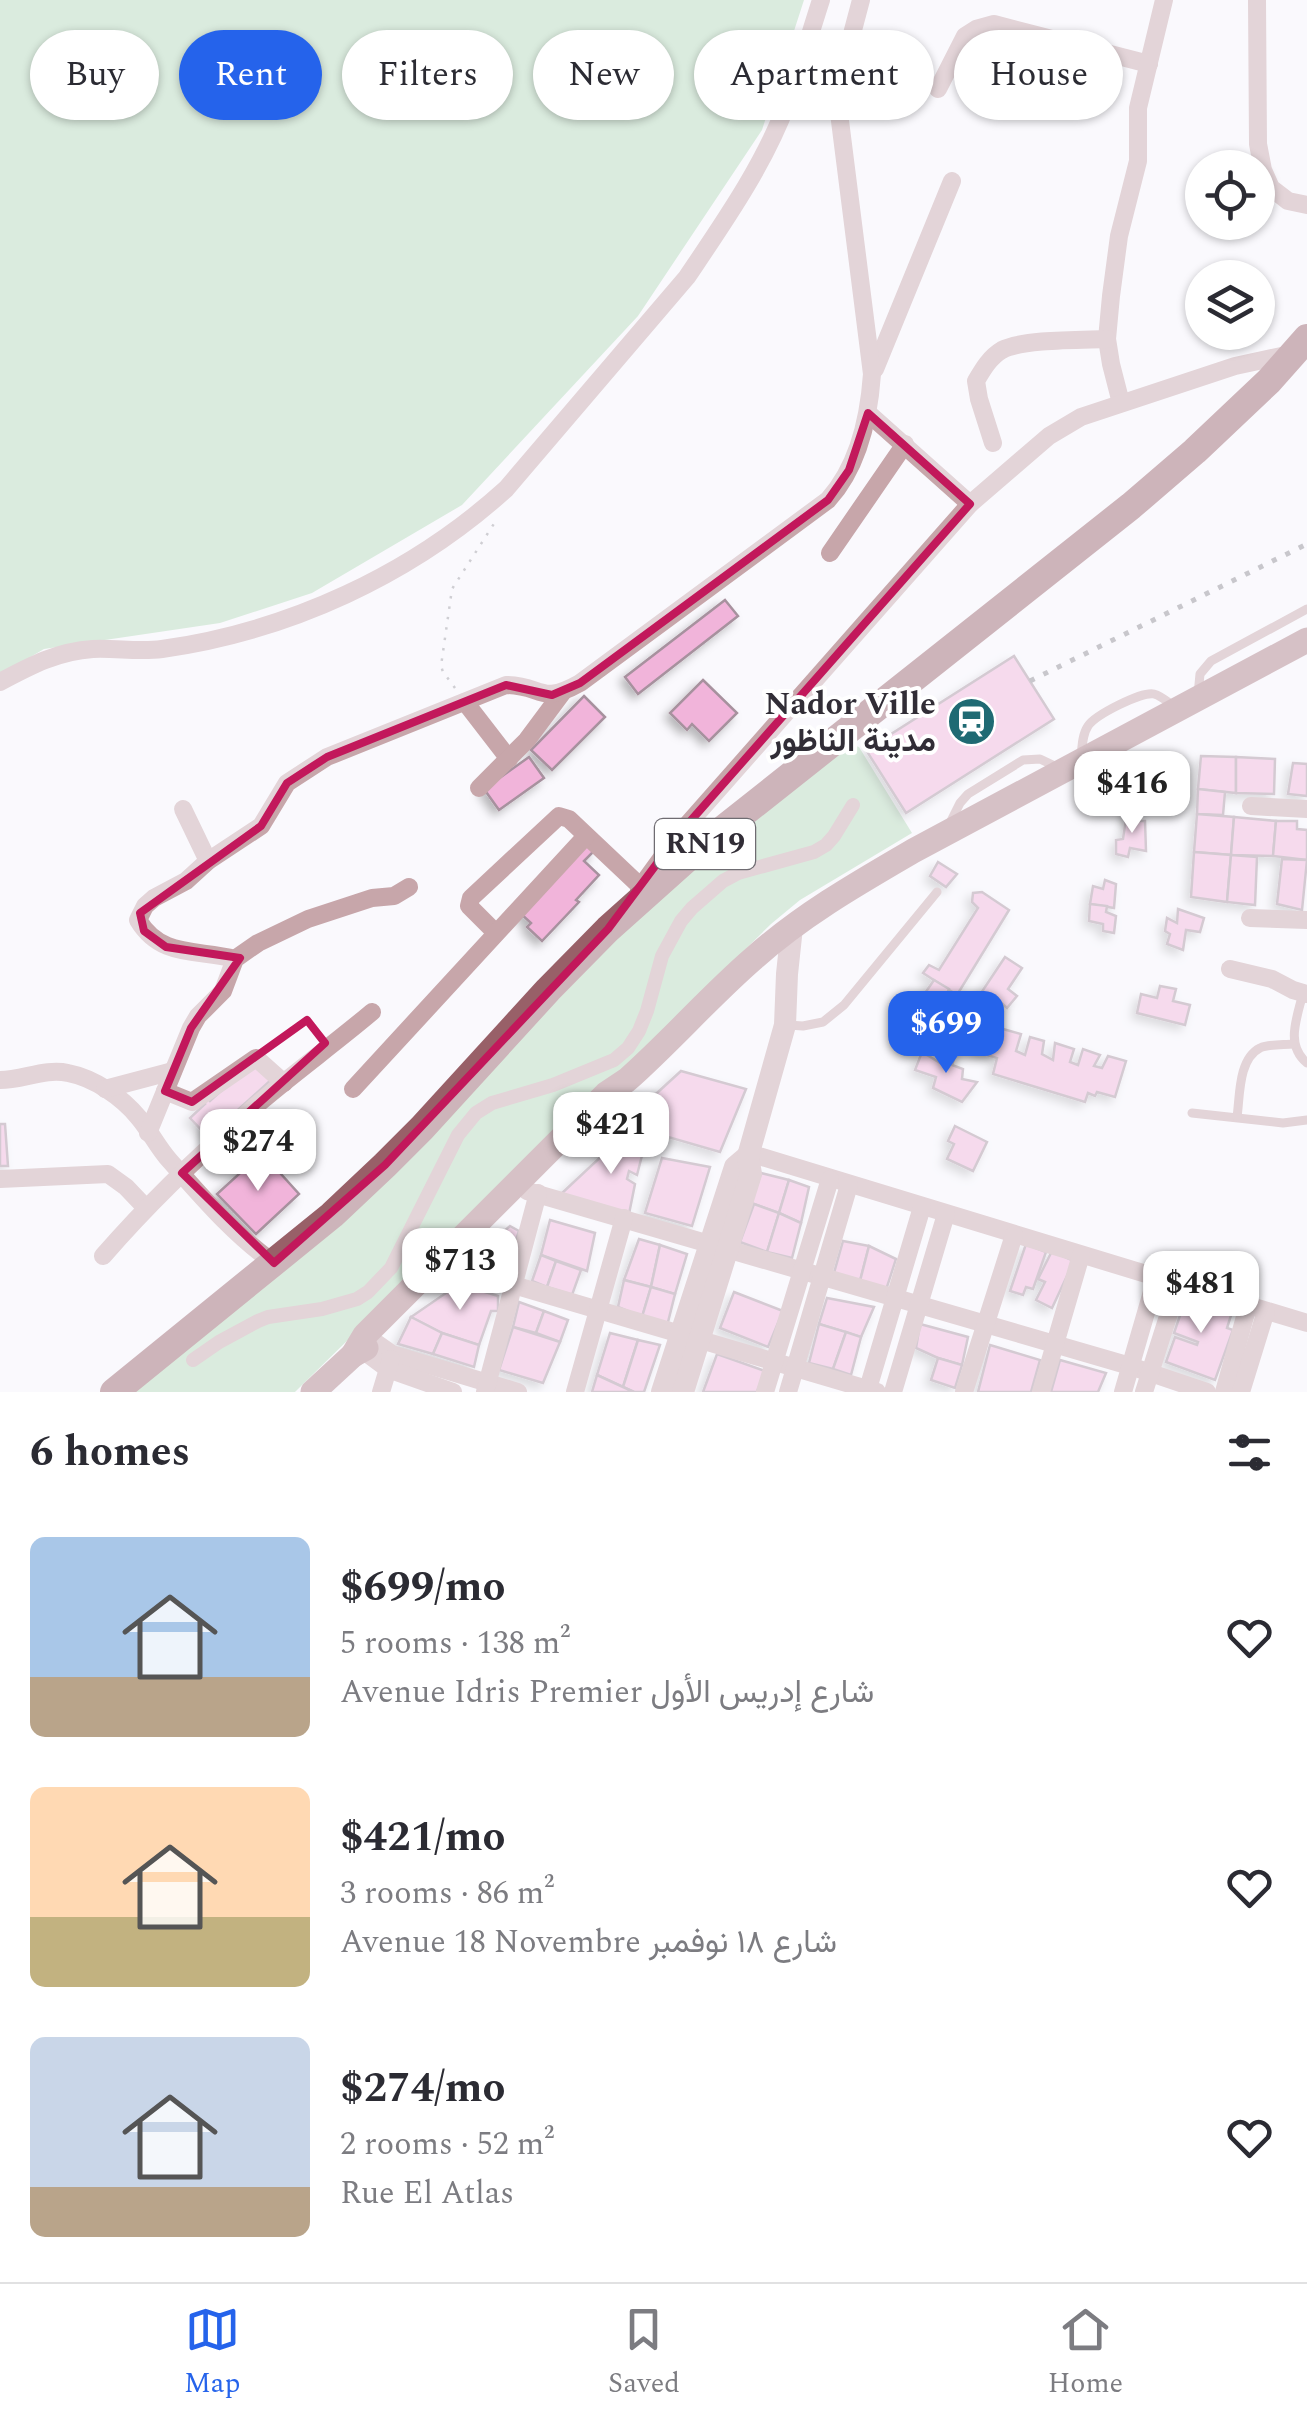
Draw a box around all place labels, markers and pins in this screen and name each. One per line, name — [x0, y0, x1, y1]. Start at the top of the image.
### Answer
place label: Nador Ville مدينة الناظور — [765, 680, 936, 766]
station icon: Nador Ville مدينة الناظور — [945, 696, 997, 748]
pin: $416 — [1073, 751, 1191, 836]
pin: $699 — [887, 991, 1005, 1076]
pin: $421 — [552, 1092, 670, 1177]
pin: $274 — [199, 1109, 317, 1194]
pin: $713 — [401, 1228, 519, 1313]
pin: $481 — [1142, 1251, 1260, 1336]

